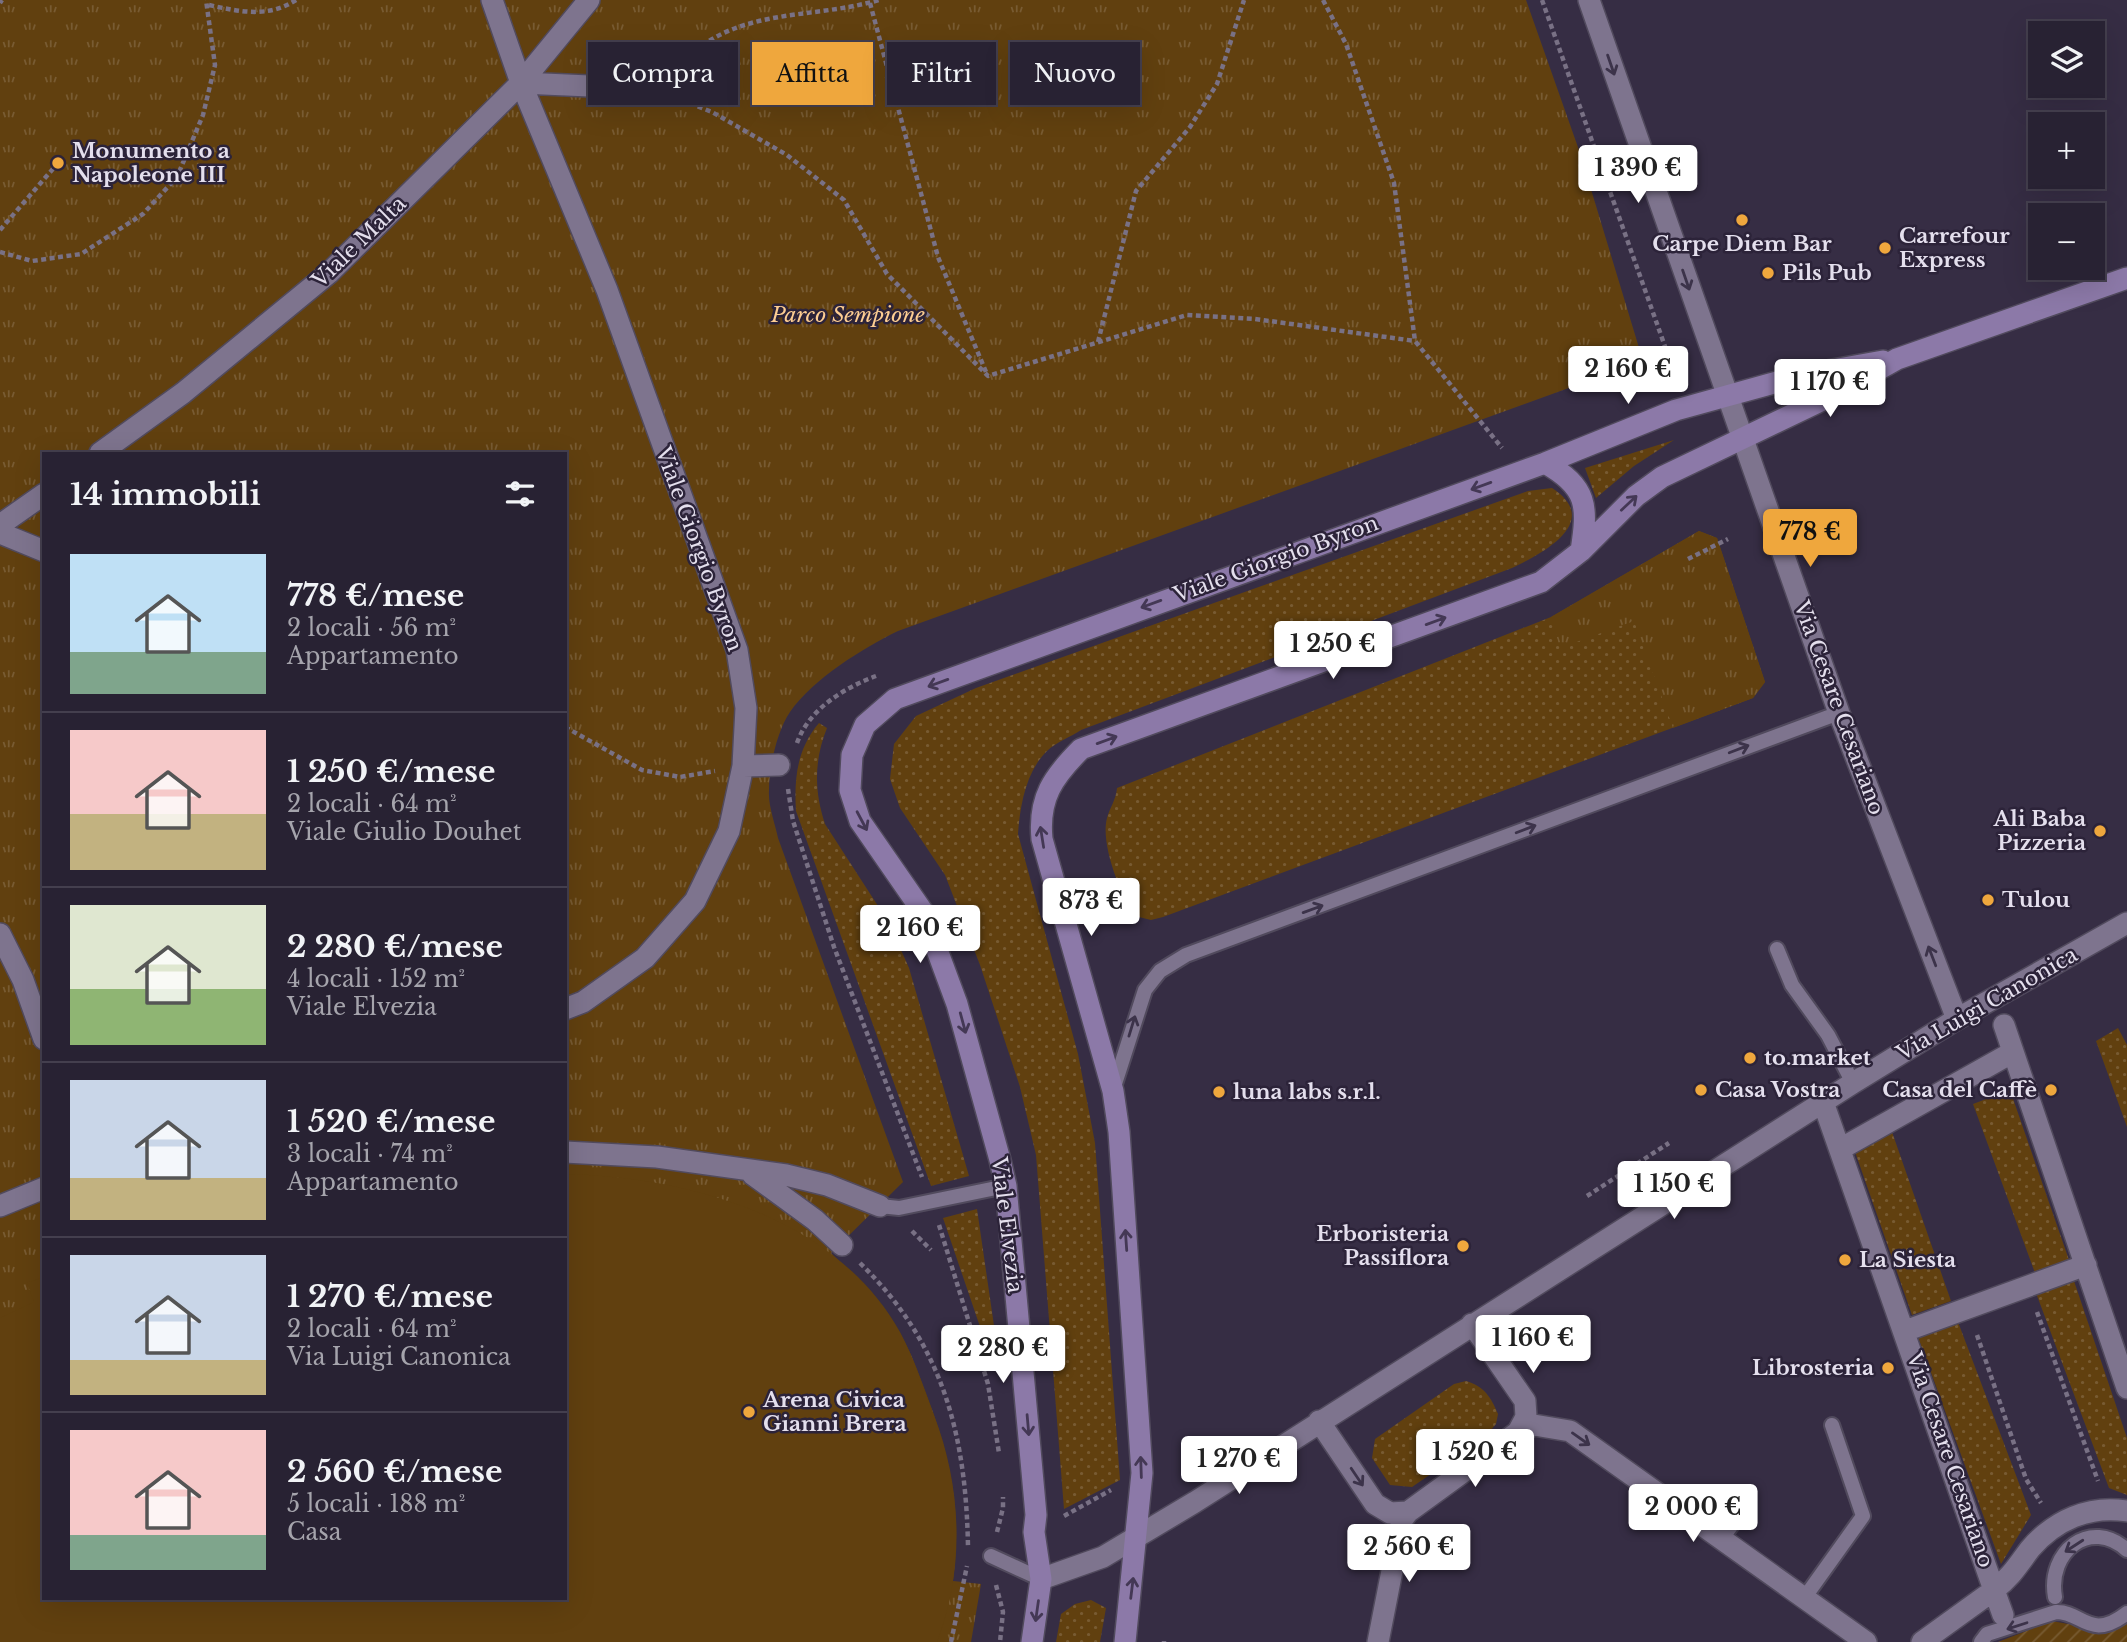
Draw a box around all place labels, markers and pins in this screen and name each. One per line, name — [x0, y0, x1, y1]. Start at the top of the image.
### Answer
place label: Monumento a Napoleone III — [72, 138, 230, 188]
pin: 1 390 € — [1573, 146, 1703, 205]
marker: Monumento a Napoleone III — [50, 155, 66, 171]
marker: Carpe Diem Bar — [1734, 212, 1750, 228]
place label: Carrefour Express — [1899, 223, 2010, 273]
place label: Carpe Diem Bar — [1652, 231, 1832, 257]
marker: Carrefour Express — [1877, 240, 1893, 256]
place label: Pils Pub — [1782, 260, 1872, 286]
marker: Pils Pub — [1760, 265, 1776, 281]
pin: 2 160 € — [1563, 346, 1693, 406]
pin: 1 170 € — [1765, 360, 1895, 419]
pin: 778 € — [1761, 510, 1859, 569]
pin: 1 250 € — [1268, 622, 1398, 681]
place label: Ali Baba Pizzeria — [1992, 806, 2086, 856]
marker: Ali Baba Pizzeria — [2092, 823, 2108, 839]
pin: 873 € — [1042, 878, 1140, 938]
place label: Tulou — [2002, 887, 2070, 913]
marker: Tulou — [1980, 892, 1996, 908]
pin: 2 160 € — [855, 906, 985, 965]
place label: to.market — [1764, 1045, 1871, 1071]
marker: to.market — [1742, 1050, 1758, 1066]
place label: Casa Vostra — [1715, 1077, 1840, 1103]
place label: Casa del Caffè — [1882, 1077, 2037, 1103]
place label: luna labs s.r.l. — [1233, 1079, 1381, 1105]
marker: Casa Vostra — [1693, 1082, 1709, 1098]
marker: Casa del Caffè — [2043, 1082, 2059, 1098]
marker: luna labs s.r.l. — [1211, 1084, 1227, 1100]
pin: 1 150 € — [1609, 1162, 1739, 1221]
place label: Erboristeria Passiflora — [1316, 1221, 1449, 1271]
marker: Erboristeria Passiflora — [1455, 1238, 1471, 1254]
place label: La Siesta — [1859, 1247, 1956, 1273]
marker: La Siesta — [1837, 1252, 1853, 1268]
pin: 1 160 € — [1468, 1316, 1598, 1375]
pin: 2 280 € — [938, 1326, 1068, 1385]
place label: Librosteria — [1752, 1355, 1874, 1381]
marker: Librosteria — [1880, 1360, 1896, 1376]
place label: Arena Civica Gianni Brera — [762, 1387, 907, 1437]
marker: Arena Civica Gianni Brera — [741, 1404, 757, 1420]
pin: 1 520 € — [1410, 1430, 1540, 1489]
pin: 1 270 € — [1174, 1436, 1304, 1496]
pin: 2 000 € — [1628, 1484, 1758, 1544]
pin: 2 560 € — [1344, 1524, 1474, 1584]

